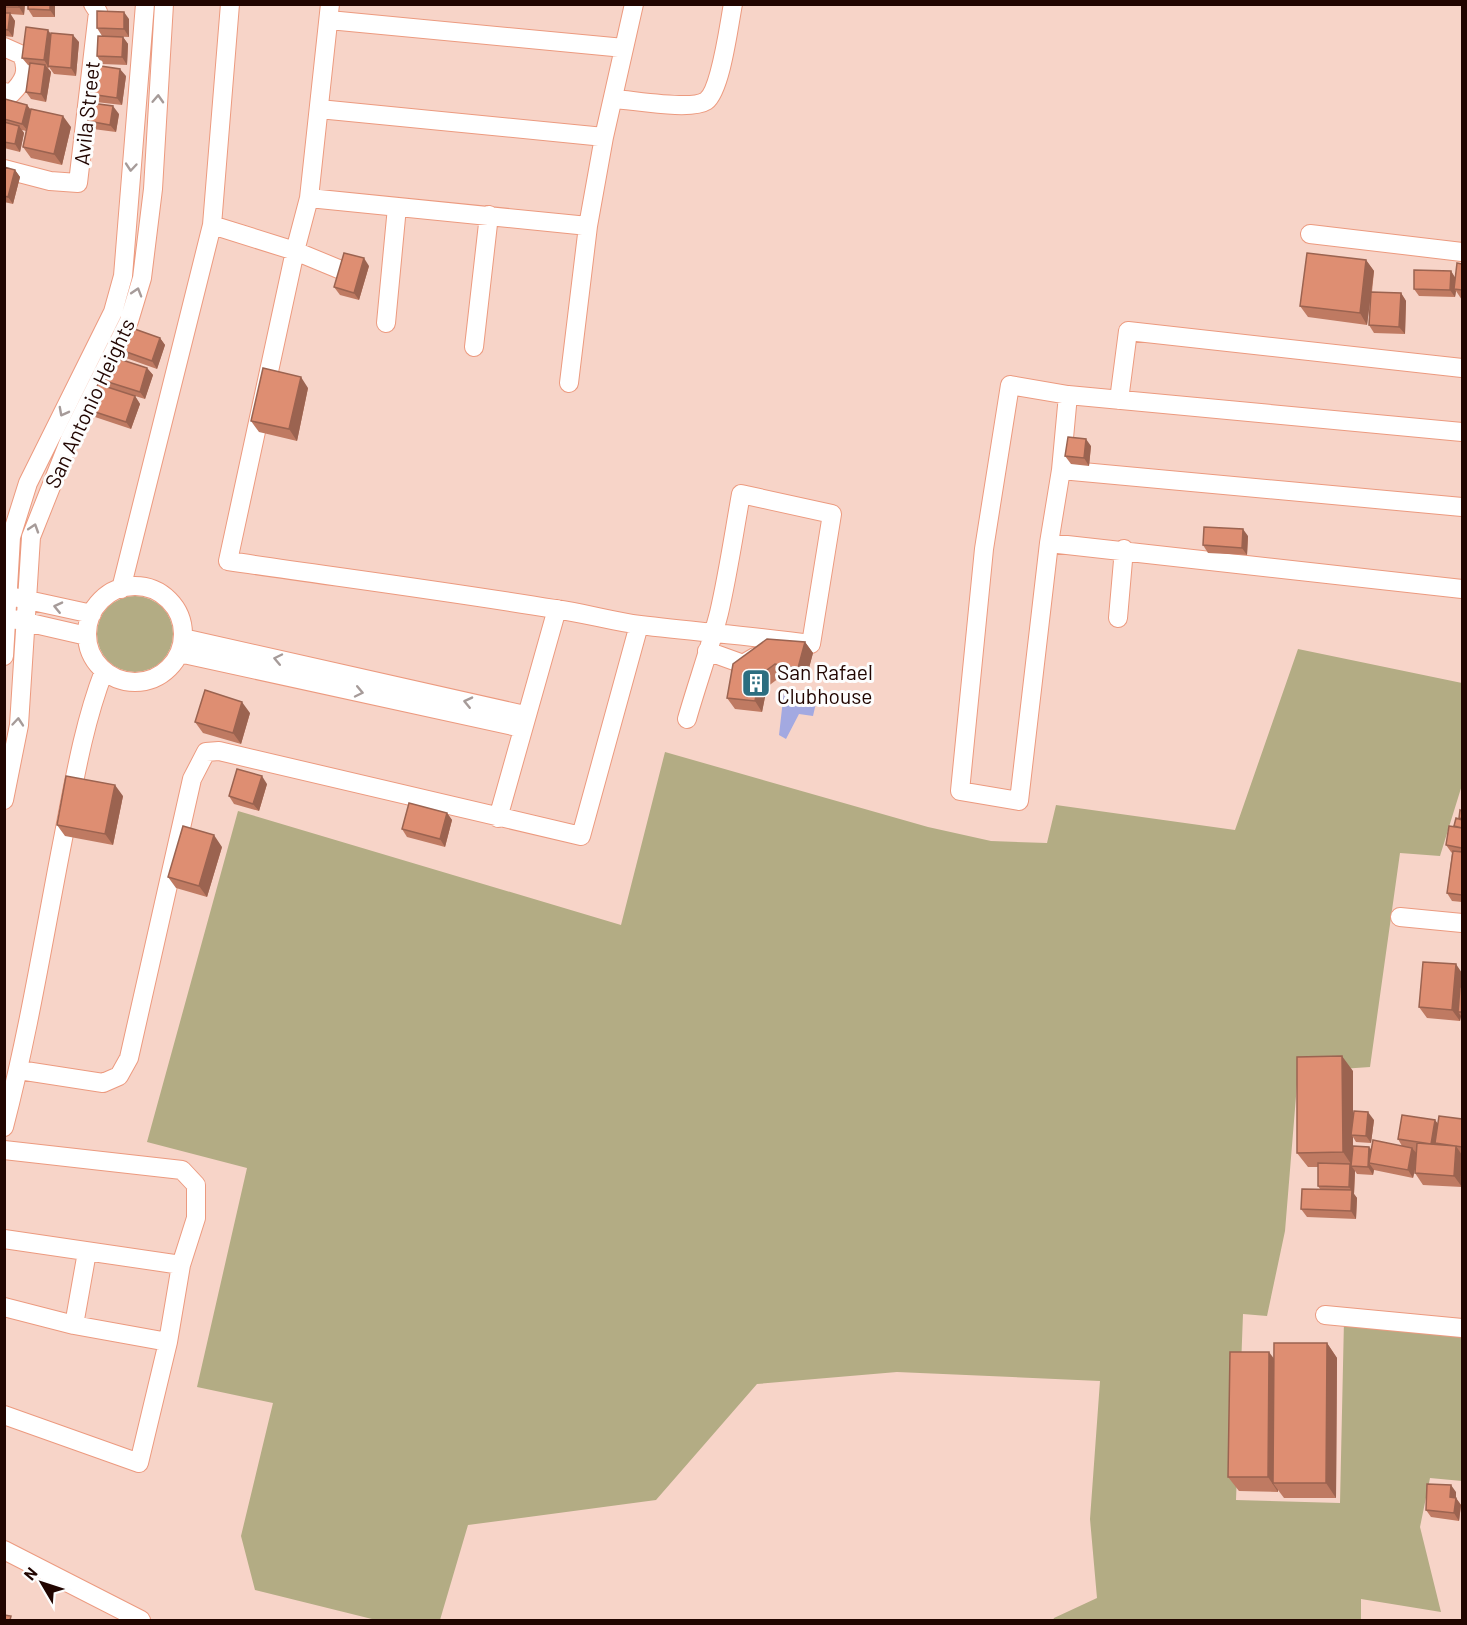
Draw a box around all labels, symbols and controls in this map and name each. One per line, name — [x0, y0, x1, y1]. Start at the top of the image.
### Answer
street label: Avila Street — [68, 60, 104, 166]
one-way arrow — [152, 94, 165, 103]
one-way arrow — [124, 163, 137, 172]
one-way arrow — [130, 287, 142, 298]
street label: San Antonio Heights — [39, 314, 139, 492]
one-way arrow — [59, 405, 70, 416]
one-way arrow — [27, 523, 40, 534]
one-way arrow — [54, 601, 64, 614]
one-way arrow — [273, 653, 283, 666]
place label: San Rafael Clubhouse — [777, 659, 873, 708]
building icon: San Rafael Clubhouse — [740, 667, 772, 699]
one-way arrow — [354, 685, 364, 698]
one-way arrow — [463, 696, 473, 709]
one-way arrow — [11, 718, 24, 727]
north arrow — [12, 1553, 72, 1613]
text: N — [19, 1563, 41, 1583]

